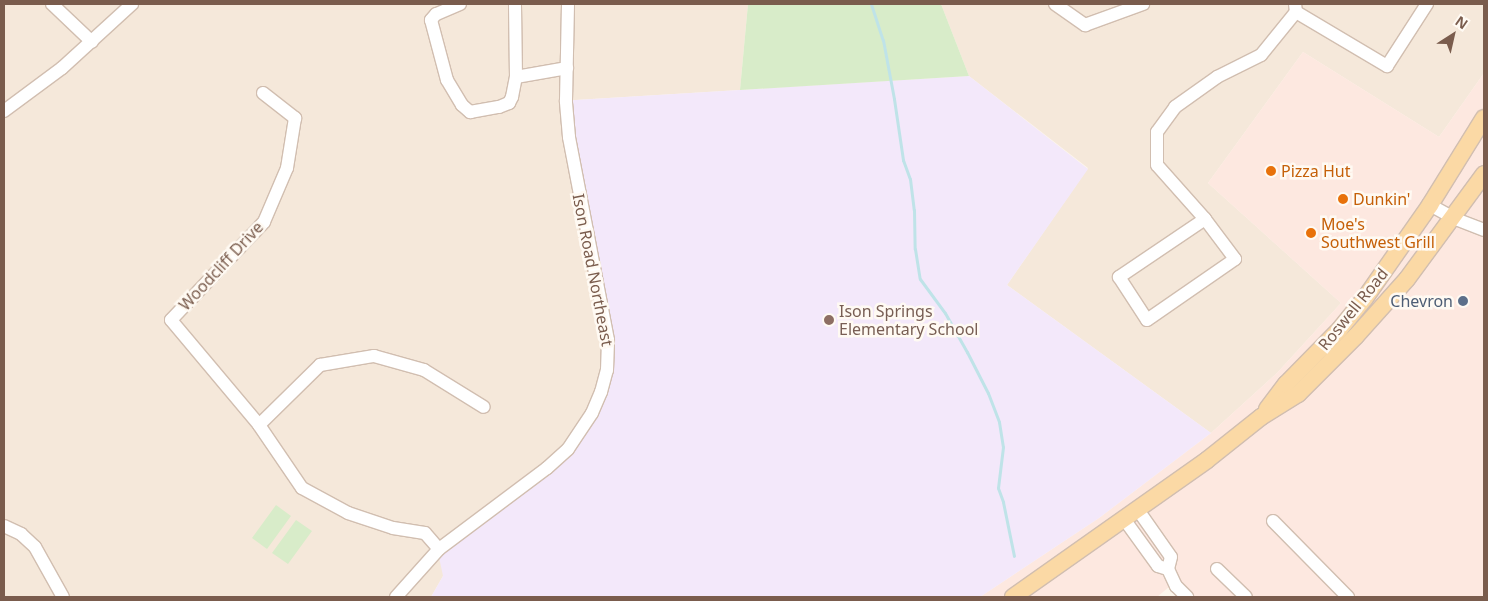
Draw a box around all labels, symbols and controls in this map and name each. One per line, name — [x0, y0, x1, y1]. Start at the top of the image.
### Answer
north arrow — [1428, 10, 1478, 60]
text: N — [1452, 11, 1472, 33]
place label: Pizza Hut — [1281, 161, 1351, 181]
marker: Pizza Hut — [1265, 165, 1277, 177]
place label: Dunkin' — [1353, 189, 1410, 209]
street label: Ison Road Northeast — [569, 192, 617, 348]
marker: Dunkin' — [1337, 193, 1349, 205]
place label: Moe's Southwest Grill — [1321, 214, 1435, 252]
street label: Woodcliff Drive — [175, 218, 267, 314]
marker: Moe's Southwest Grill — [1305, 227, 1317, 239]
street label: Roswell Road — [1314, 264, 1392, 354]
place label: Chevron — [1390, 291, 1453, 311]
marker: Chevron — [1457, 295, 1469, 307]
place label: Ison Springs Elementary School — [839, 301, 978, 339]
marker: Ison Springs Elementary School — [823, 314, 835, 326]

